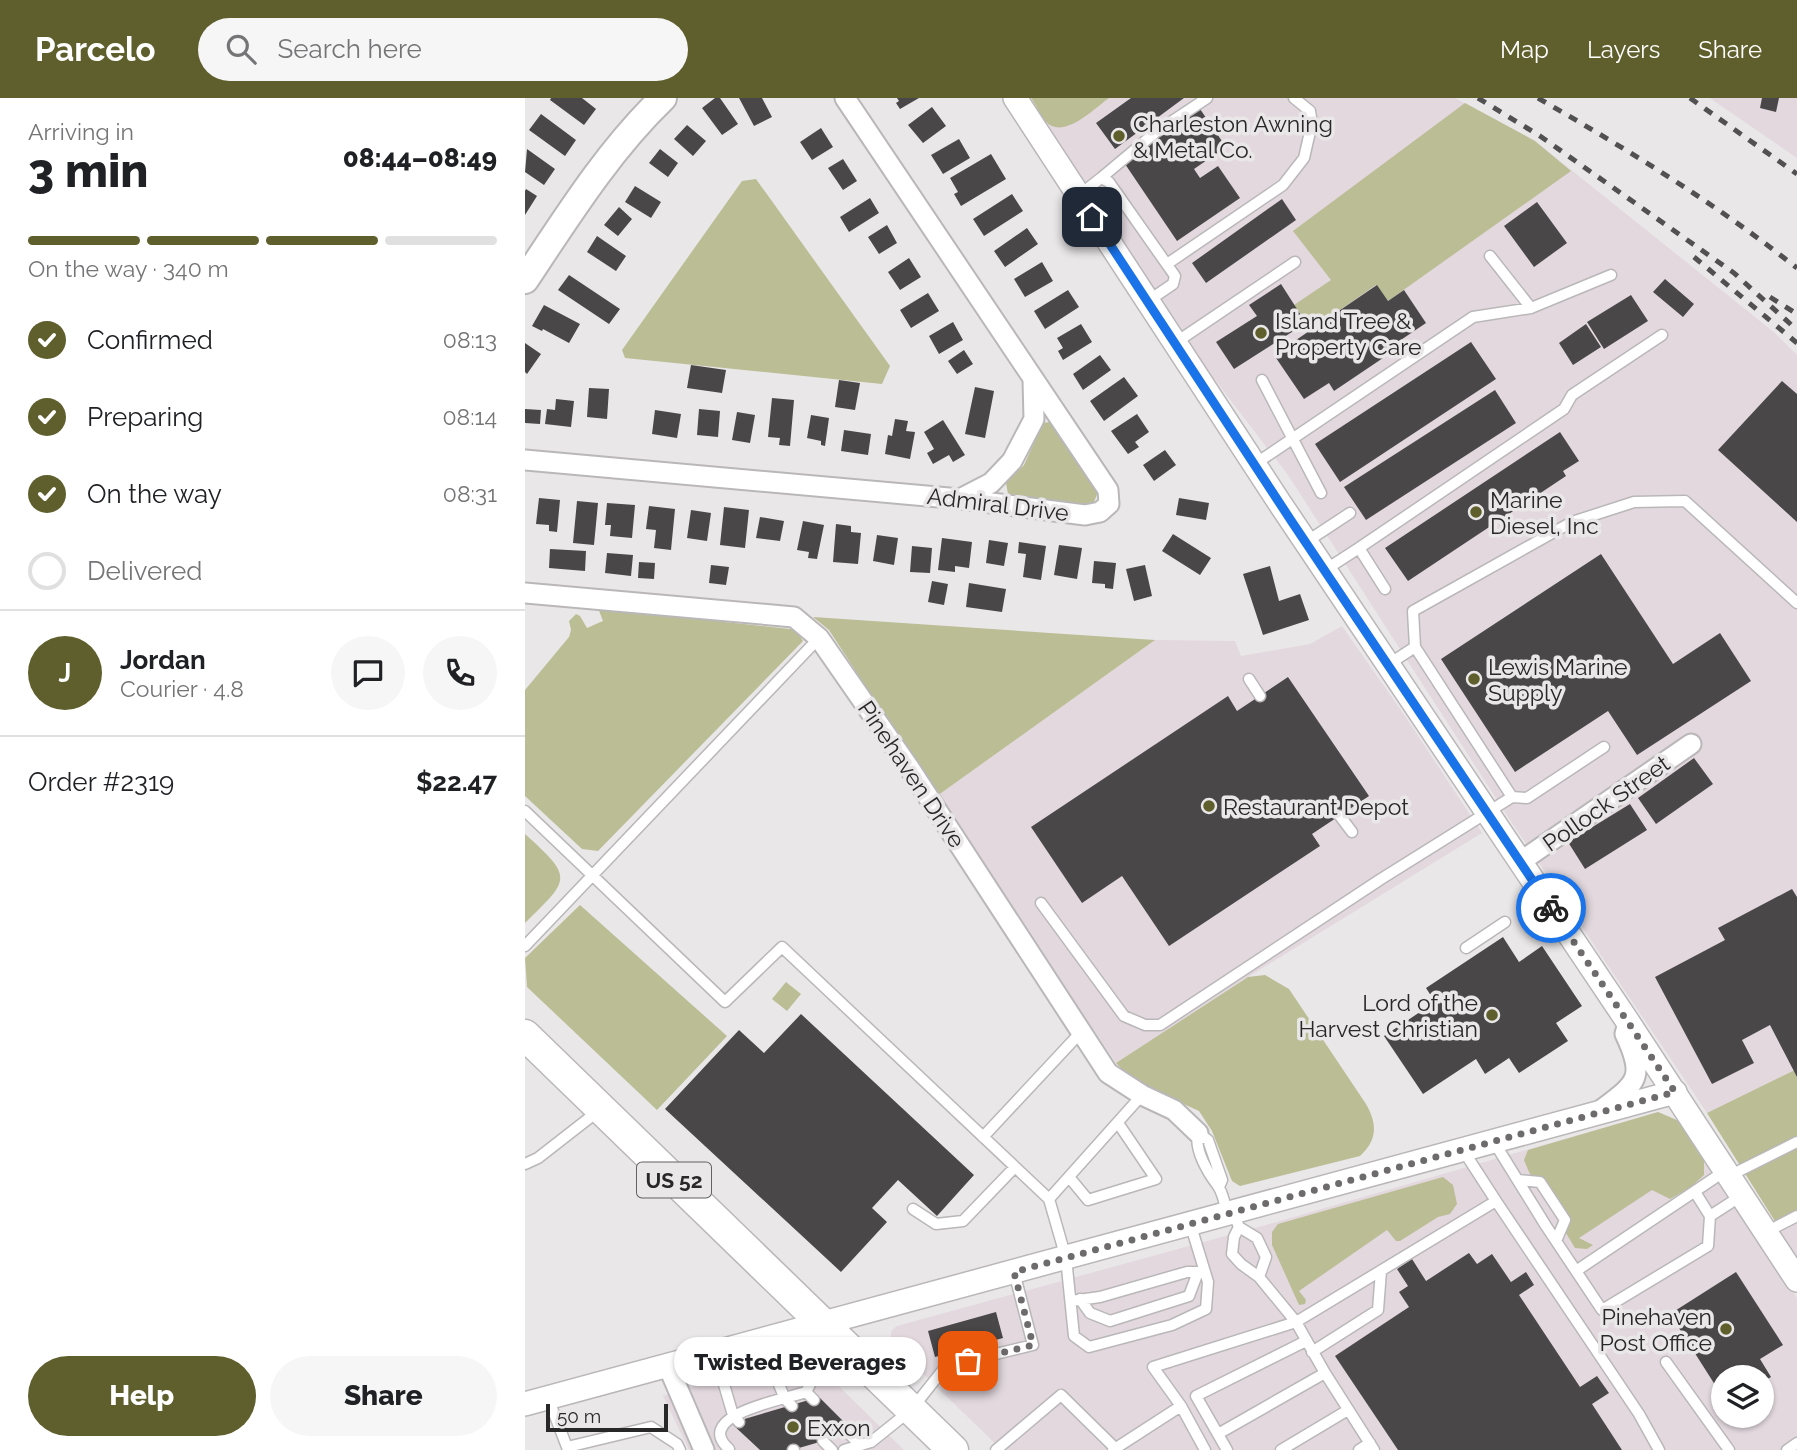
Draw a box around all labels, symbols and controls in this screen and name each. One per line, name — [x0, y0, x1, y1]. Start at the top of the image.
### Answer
search box — [198, 18, 688, 81]
text: Parcelo — [35, 30, 156, 69]
icon: search — [222, 30, 260, 68]
text: Search here — [278, 34, 422, 64]
text: Map — [1500, 35, 1549, 64]
text: Layers — [1587, 35, 1660, 64]
text: Share — [1698, 35, 1762, 64]
place label: Charleston Awning & Metal Co. — [1133, 110, 1333, 163]
text: Arriving in — [28, 118, 134, 145]
marker: Charleston Awning & Metal Co. — [1111, 128, 1127, 144]
text: 08:44–08:49 — [343, 143, 497, 173]
text: 3 min — [28, 144, 148, 198]
pin — [1062, 187, 1122, 247]
icon: home — [1073, 198, 1111, 236]
text: On the way · 340 m — [28, 255, 229, 282]
place label: Island Tree & Property Care — [1275, 307, 1421, 360]
icon: check — [28, 321, 66, 359]
text: Confirmed — [87, 325, 213, 355]
marker: Island Tree & Property Care — [1253, 325, 1269, 341]
text: 08:13 — [443, 326, 497, 353]
icon: check — [28, 398, 66, 436]
text: Preparing — [87, 402, 203, 432]
text: 08:14 — [443, 403, 497, 430]
icon: check — [28, 475, 66, 513]
text: On the way — [87, 479, 222, 509]
text: 08:31 — [443, 480, 497, 507]
street label: Admiral Drive — [926, 482, 1070, 526]
place label: Marine Diesel, Inc — [1490, 486, 1599, 539]
marker: Marine Diesel, Inc — [1468, 504, 1484, 520]
text: Delivered — [87, 556, 202, 586]
button: chat — [331, 636, 405, 710]
button: phone — [423, 636, 497, 710]
text: Jordan — [120, 645, 206, 675]
place label: Lewis Marine Supply — [1488, 653, 1628, 706]
text: J — [59, 658, 71, 688]
marker: Lewis Marine Supply — [1466, 671, 1482, 687]
text: Courier · 4.8 — [120, 675, 244, 702]
street label: Pinehaven Drive — [853, 695, 971, 853]
street label: Pollock Street — [1537, 749, 1675, 857]
text: Order #2319 — [28, 767, 174, 797]
text: $22.47 — [416, 767, 497, 797]
place label: Restaurant Depot — [1223, 793, 1409, 820]
marker: Restaurant Depot — [1201, 798, 1217, 814]
courier — [1516, 873, 1586, 943]
icon: bike — [1532, 889, 1570, 927]
place label: Lord of the Harvest Christian — [1298, 989, 1478, 1042]
marker: Lord of the Harvest Christian — [1484, 1007, 1500, 1023]
road number: US 52 — [637, 1162, 711, 1198]
place label: Pinehaven Post Office — [1599, 1303, 1712, 1356]
marker: Pinehaven Post Office — [1718, 1321, 1734, 1337]
pin — [938, 1331, 998, 1391]
callout: Twisted Beverages — [674, 1336, 926, 1386]
icon: bag — [949, 1342, 987, 1380]
text: Twisted Beverages — [694, 1348, 906, 1375]
button: Help — [28, 1356, 256, 1436]
button: Share — [270, 1356, 497, 1436]
map controls — [1711, 1365, 1774, 1428]
button: layers — [1711, 1365, 1774, 1428]
scale bar — [546, 1401, 669, 1433]
text: 50 m — [557, 1405, 601, 1427]
place label: Exxon — [807, 1414, 871, 1441]
marker: Exxon — [785, 1419, 801, 1435]

